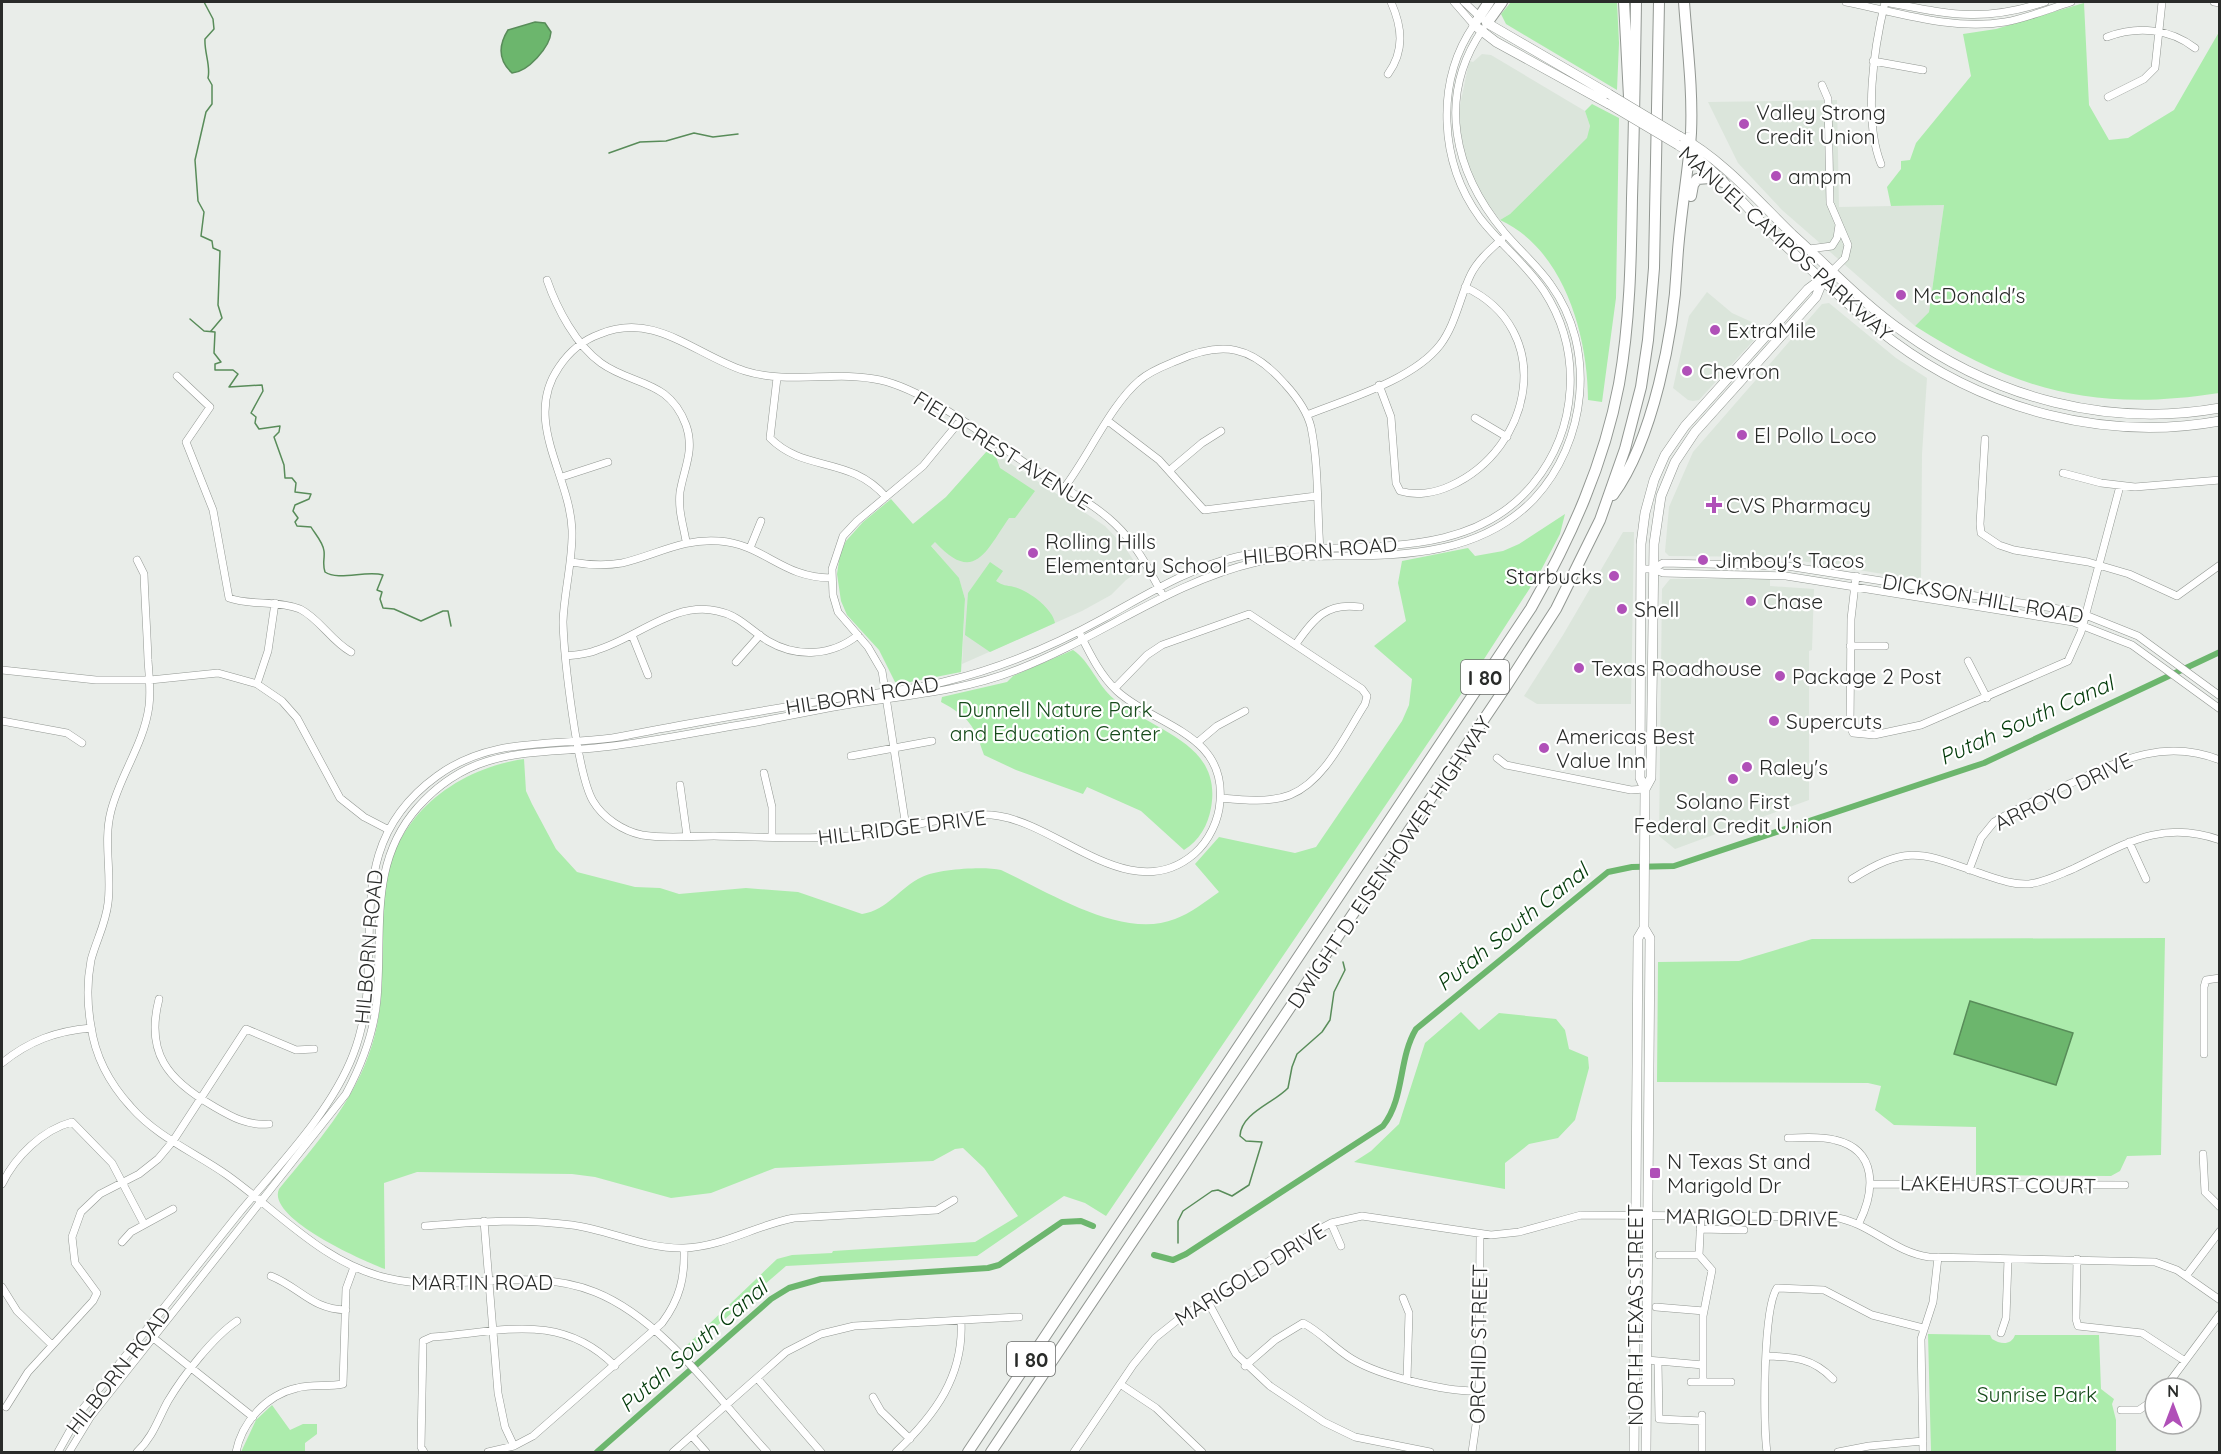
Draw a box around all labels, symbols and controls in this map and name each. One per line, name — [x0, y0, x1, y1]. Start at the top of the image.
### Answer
place label: Valley Strong Credit Union — [1756, 99, 1886, 149]
marker: Valley Strong Credit Union — [1737, 117, 1751, 131]
street label: MANUEL CAMPOS PARKWAY — [1674, 140, 1898, 346]
place label: ampm — [1788, 163, 1852, 189]
marker: ampm — [1769, 169, 1783, 183]
place label: McDonald's — [1913, 282, 2025, 308]
marker: McDonald's — [1894, 288, 1908, 302]
place label: ExtraMile — [1727, 317, 1816, 343]
marker: ExtraMile — [1708, 323, 1722, 337]
place label: Chevron — [1699, 358, 1780, 384]
marker: Chevron — [1680, 364, 1694, 378]
street label: FIELDCREST AVENUE — [909, 385, 1097, 515]
place label: El Pollo Loco — [1754, 422, 1877, 448]
marker: El Pollo Loco — [1735, 428, 1749, 442]
place label: CVS Pharmacy — [1726, 492, 1871, 518]
marker: CVS Pharmacy — [1707, 498, 1721, 512]
place label: Rolling Hills Elementary School — [1045, 528, 1227, 578]
street label: HILBORN ROAD — [1242, 530, 1398, 570]
marker: Rolling Hills Elementary School — [1026, 546, 1040, 560]
place label: Jimboy's Tacos — [1715, 547, 1864, 573]
marker: Jimboy's Tacos — [1696, 553, 1710, 567]
place label: Starbucks — [1506, 563, 1602, 589]
street label: DICKSON HILL ROAD — [1880, 567, 2086, 629]
marker: Starbucks — [1607, 569, 1621, 583]
place label: Chase — [1763, 588, 1823, 614]
marker: Chase — [1744, 594, 1758, 608]
place label: Shell — [1634, 596, 1679, 622]
marker: Shell — [1615, 602, 1629, 616]
place label: Texas Roadhouse — [1591, 655, 1762, 681]
road number: I 80 — [1461, 660, 1509, 694]
marker: Texas Roadhouse — [1572, 661, 1586, 675]
place label: Package 2 Post — [1792, 663, 1942, 689]
water label: Putah South Canal — [1935, 668, 2120, 771]
marker: Package 2 Post — [1773, 669, 1787, 683]
street label: HILBORN ROAD — [783, 670, 941, 720]
park label: Dunnell Nature Park and Education Center — [950, 696, 1160, 746]
place label: Supercuts — [1786, 708, 1882, 734]
street label: DWIGHT D. EISENHOWER HIGHWAY — [1281, 711, 1497, 1013]
marker: Supercuts — [1767, 714, 1781, 728]
place label: Americas Best Value Inn — [1556, 723, 1695, 773]
marker: Americas Best Value Inn — [1537, 741, 1551, 755]
street label: ARROYO DRIVE — [1990, 746, 2136, 836]
place label: Raley's — [1759, 754, 1828, 780]
marker: Raley's — [1740, 760, 1754, 774]
marker: Solano First Federal Credit Union — [1726, 772, 1740, 786]
place label: Solano First Federal Credit Union — [1634, 788, 1832, 838]
street label: HILLRIDGE DRIVE — [816, 804, 988, 850]
water label: Putah South Canal — [1430, 855, 1596, 997]
street label: HILBORN ROAD — [348, 869, 388, 1025]
place label: N Texas St and Marigold Dr — [1667, 1148, 1811, 1198]
marker: N Texas St and Marigold Dr — [1648, 1166, 1662, 1180]
street label: LAKEHURST COURT — [1900, 1169, 2096, 1199]
street label: MARIGOLD DRIVE — [1665, 1202, 1839, 1232]
street label: NORTH TEXAS STREET — [1622, 1204, 1648, 1426]
street label: MARIGOLD DRIVE — [1170, 1217, 1330, 1331]
street label: ORCHID STREET — [1464, 1264, 1492, 1424]
street label: MARTIN ROAD — [411, 1269, 553, 1295]
water label: Putah South Canal — [613, 1272, 775, 1418]
street label: HILBORN ROAD — [60, 1301, 176, 1439]
road number: I 80 — [1007, 1342, 1055, 1376]
north arrow — [2143, 1376, 2203, 1436]
park label: Sunrise Park — [1977, 1381, 2097, 1407]
text: N — [2167, 1381, 2179, 1401]

